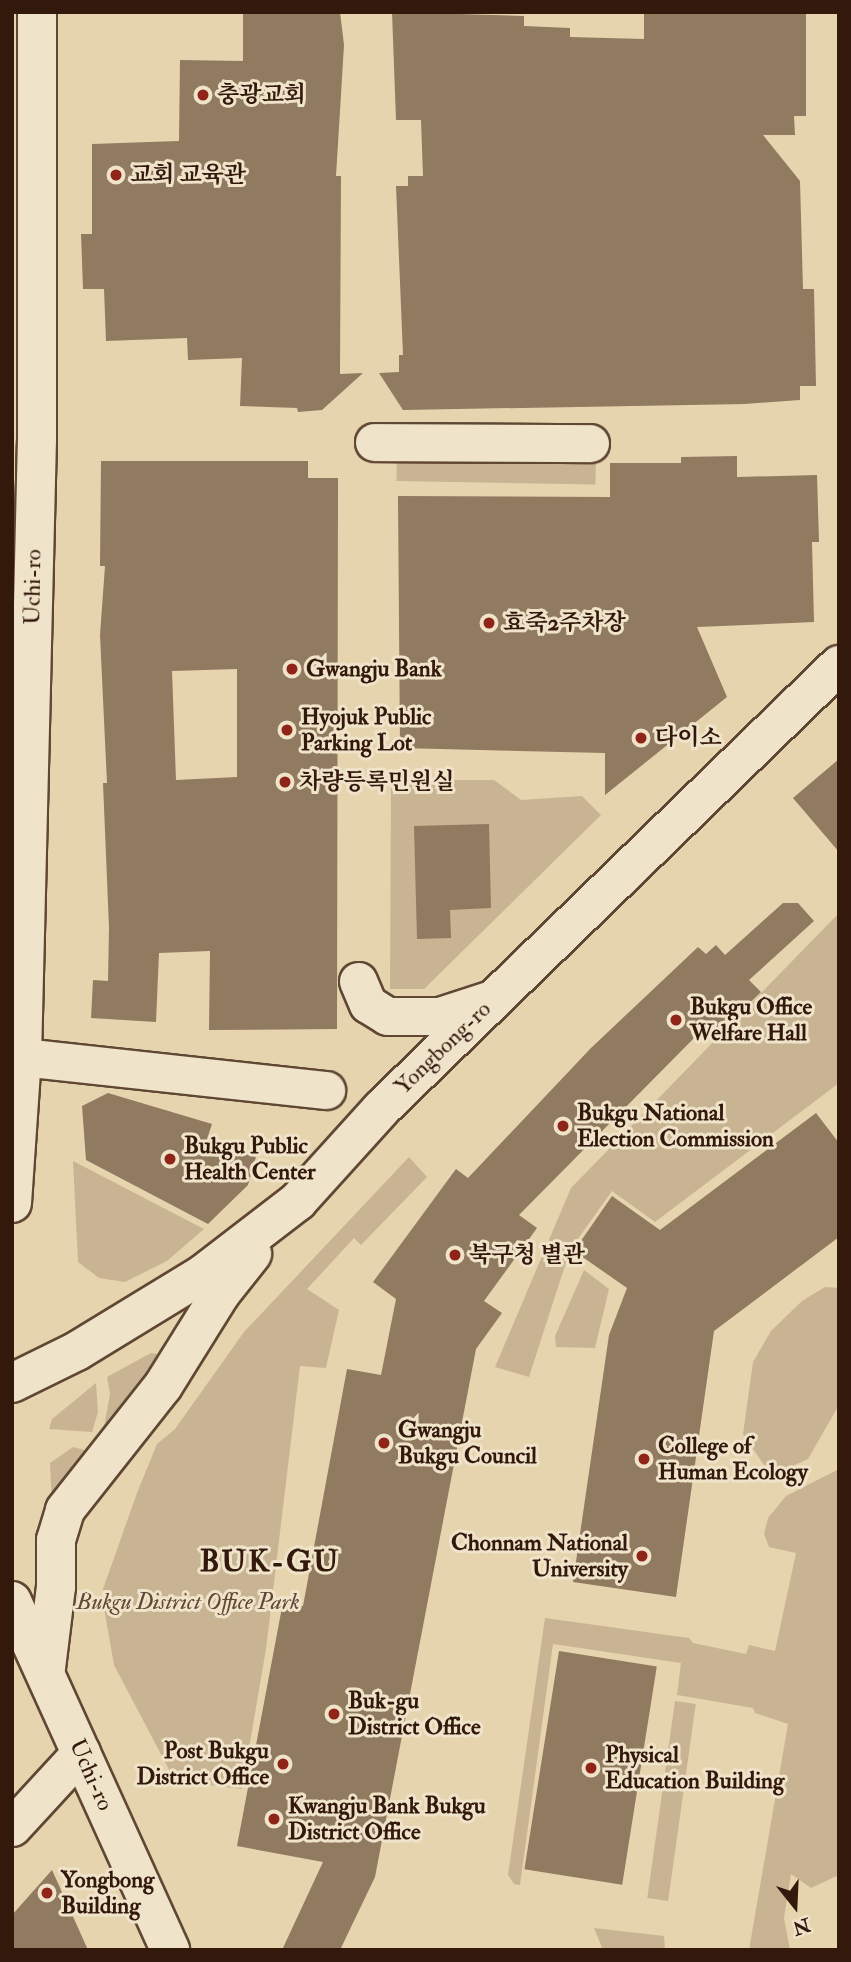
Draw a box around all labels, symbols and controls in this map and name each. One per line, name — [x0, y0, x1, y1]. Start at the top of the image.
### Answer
place label: 충광교회 — [217, 81, 306, 109]
marker: 충광교회 — [195, 87, 211, 103]
place label: 교회 교육관 — [130, 161, 246, 189]
marker: 교회 교육관 — [108, 167, 124, 183]
street label: Uchi-ro — [19, 549, 47, 625]
place label: 효죽2주차장 — [503, 609, 626, 637]
marker: 효죽2주차장 — [481, 615, 497, 631]
place label: Gwangju Bank — [306, 655, 442, 683]
marker: Gwangju Bank — [284, 661, 300, 677]
place label: Hyojuk Public Parking Lot — [301, 703, 431, 757]
marker: Hyojuk Public Parking Lot — [279, 722, 295, 738]
place label: 다이소 — [655, 724, 722, 752]
marker: 다이소 — [633, 730, 649, 746]
place label: 차량등록민원실 — [299, 768, 455, 796]
marker: 차량등록민원실 — [277, 774, 293, 790]
place label: Bukgu Office Welfare Hall — [690, 993, 812, 1047]
street label: Yongbong-ro — [389, 995, 497, 1101]
marker: Bukgu Office Welfare Hall — [668, 1012, 684, 1028]
place label: Bukgu National Election Commission — [577, 1099, 774, 1153]
marker: Bukgu National Election Commission — [555, 1118, 571, 1134]
place label: Bukgu Public Health Center — [184, 1132, 316, 1186]
marker: Bukgu Public Health Center — [162, 1151, 178, 1167]
place label: 북구청 별관 — [469, 1241, 585, 1269]
marker: 북구청 별관 — [447, 1247, 463, 1263]
place label: Gwangju Bukgu Council — [398, 1416, 537, 1470]
place label: College of Human Ecology — [658, 1432, 808, 1486]
marker: Gwangju Bukgu Council — [376, 1435, 392, 1451]
marker: College of Human Ecology — [636, 1451, 652, 1467]
place label: Chonnam National University — [451, 1529, 628, 1583]
district label: BUK-GU — [200, 1544, 340, 1580]
marker: Chonnam National University — [634, 1548, 650, 1564]
park label: Bukgu District Office Park — [76, 1588, 300, 1616]
place label: Buk-gu District Office — [348, 1687, 480, 1741]
marker: Buk-gu District Office — [326, 1706, 342, 1722]
street label: Uchi-ro — [63, 1735, 119, 1815]
place label: Post Bukgu District Office — [137, 1737, 269, 1791]
place label: Physical Education Building — [605, 1741, 784, 1795]
marker: Post Bukgu District Office — [275, 1756, 291, 1772]
marker: Physical Education Building — [583, 1760, 599, 1776]
place label: Kwangju Bank Bukgu District Office — [288, 1792, 486, 1846]
marker: Kwangju Bank Bukgu District Office — [266, 1811, 282, 1827]
place label: Yongbong Building — [61, 1866, 154, 1920]
north arrow — [760, 1871, 830, 1941]
marker: Yongbong Building — [39, 1885, 55, 1901]
text: N — [790, 1912, 813, 1940]

